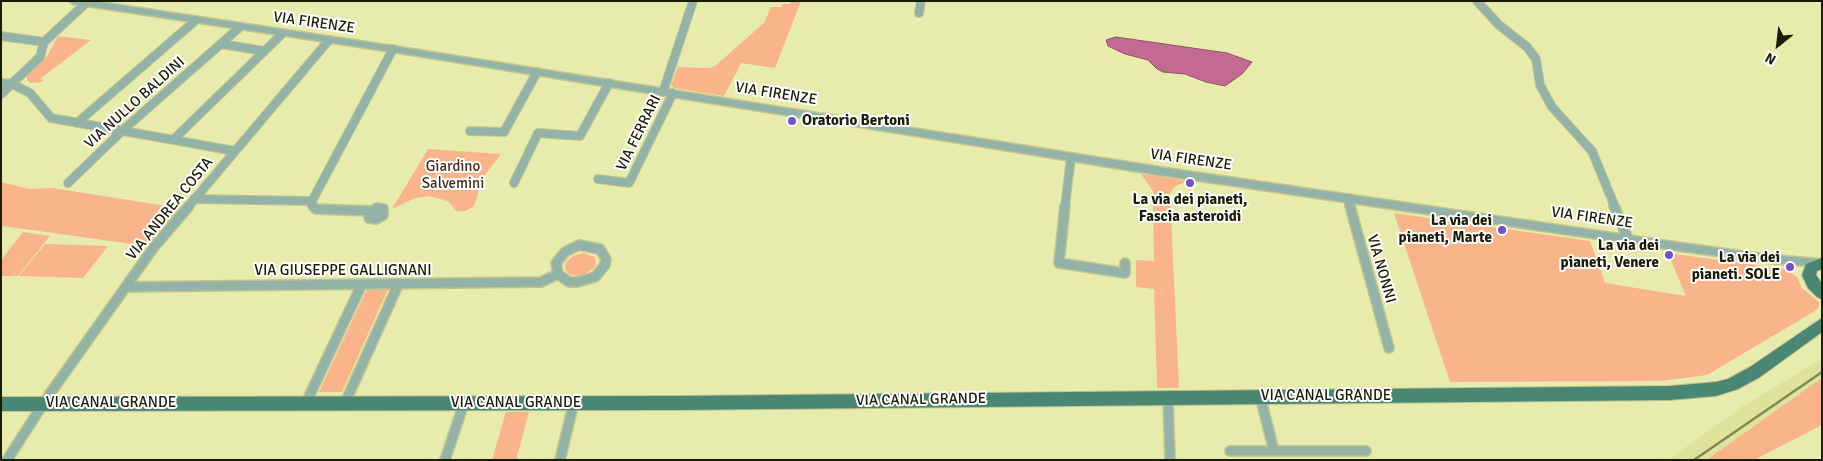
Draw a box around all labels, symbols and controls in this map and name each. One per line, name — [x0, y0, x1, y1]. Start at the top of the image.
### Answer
street label: VIA FIRENZE — [272, 8, 356, 38]
north arrow — [1753, 20, 1803, 70]
text: N — [1762, 49, 1779, 68]
street label: VIA NULLO BALDINI — [81, 53, 189, 153]
street label: VIA FIRENZE — [734, 79, 818, 109]
street label: VIA FERRARI — [613, 92, 665, 174]
place label: Oratorio Bertoni — [802, 112, 910, 130]
marker: Oratorio Bertoni — [786, 115, 798, 127]
street label: VIA FIRENZE — [1149, 145, 1233, 175]
street label: VIA ANDREA COSTA — [123, 154, 217, 264]
park label: Giardino Salvemini — [422, 158, 484, 193]
marker: La via dei pianeti, Fascia asteroidi — [1184, 177, 1196, 189]
place label: La via dei pianeti, Fascia asteroidi — [1133, 191, 1247, 226]
street label: VIA FIRENZE — [1550, 203, 1634, 233]
place label: La via dei pianeti, Marte — [1399, 212, 1492, 247]
marker: La via dei pianeti, Marte — [1496, 224, 1508, 236]
street label: VIA NONNI — [1363, 233, 1399, 305]
place label: La via dei pianeti, Venere — [1561, 237, 1659, 272]
marker: La via dei pianeti, Venere — [1663, 249, 1675, 261]
place label: La via dei pianeti. SOLE — [1692, 249, 1780, 284]
marker: La via dei pianeti. SOLE — [1784, 261, 1796, 273]
street label: VIA GIUSEPPE GALLIGNANI — [254, 262, 432, 280]
street label: VIA CANAL GRANDE — [1261, 387, 1391, 405]
street label: VIA CANAL GRANDE — [856, 390, 986, 410]
street label: VIA CANAL GRANDE — [46, 394, 176, 412]
street label: VIA CANAL GRANDE — [451, 394, 581, 412]

